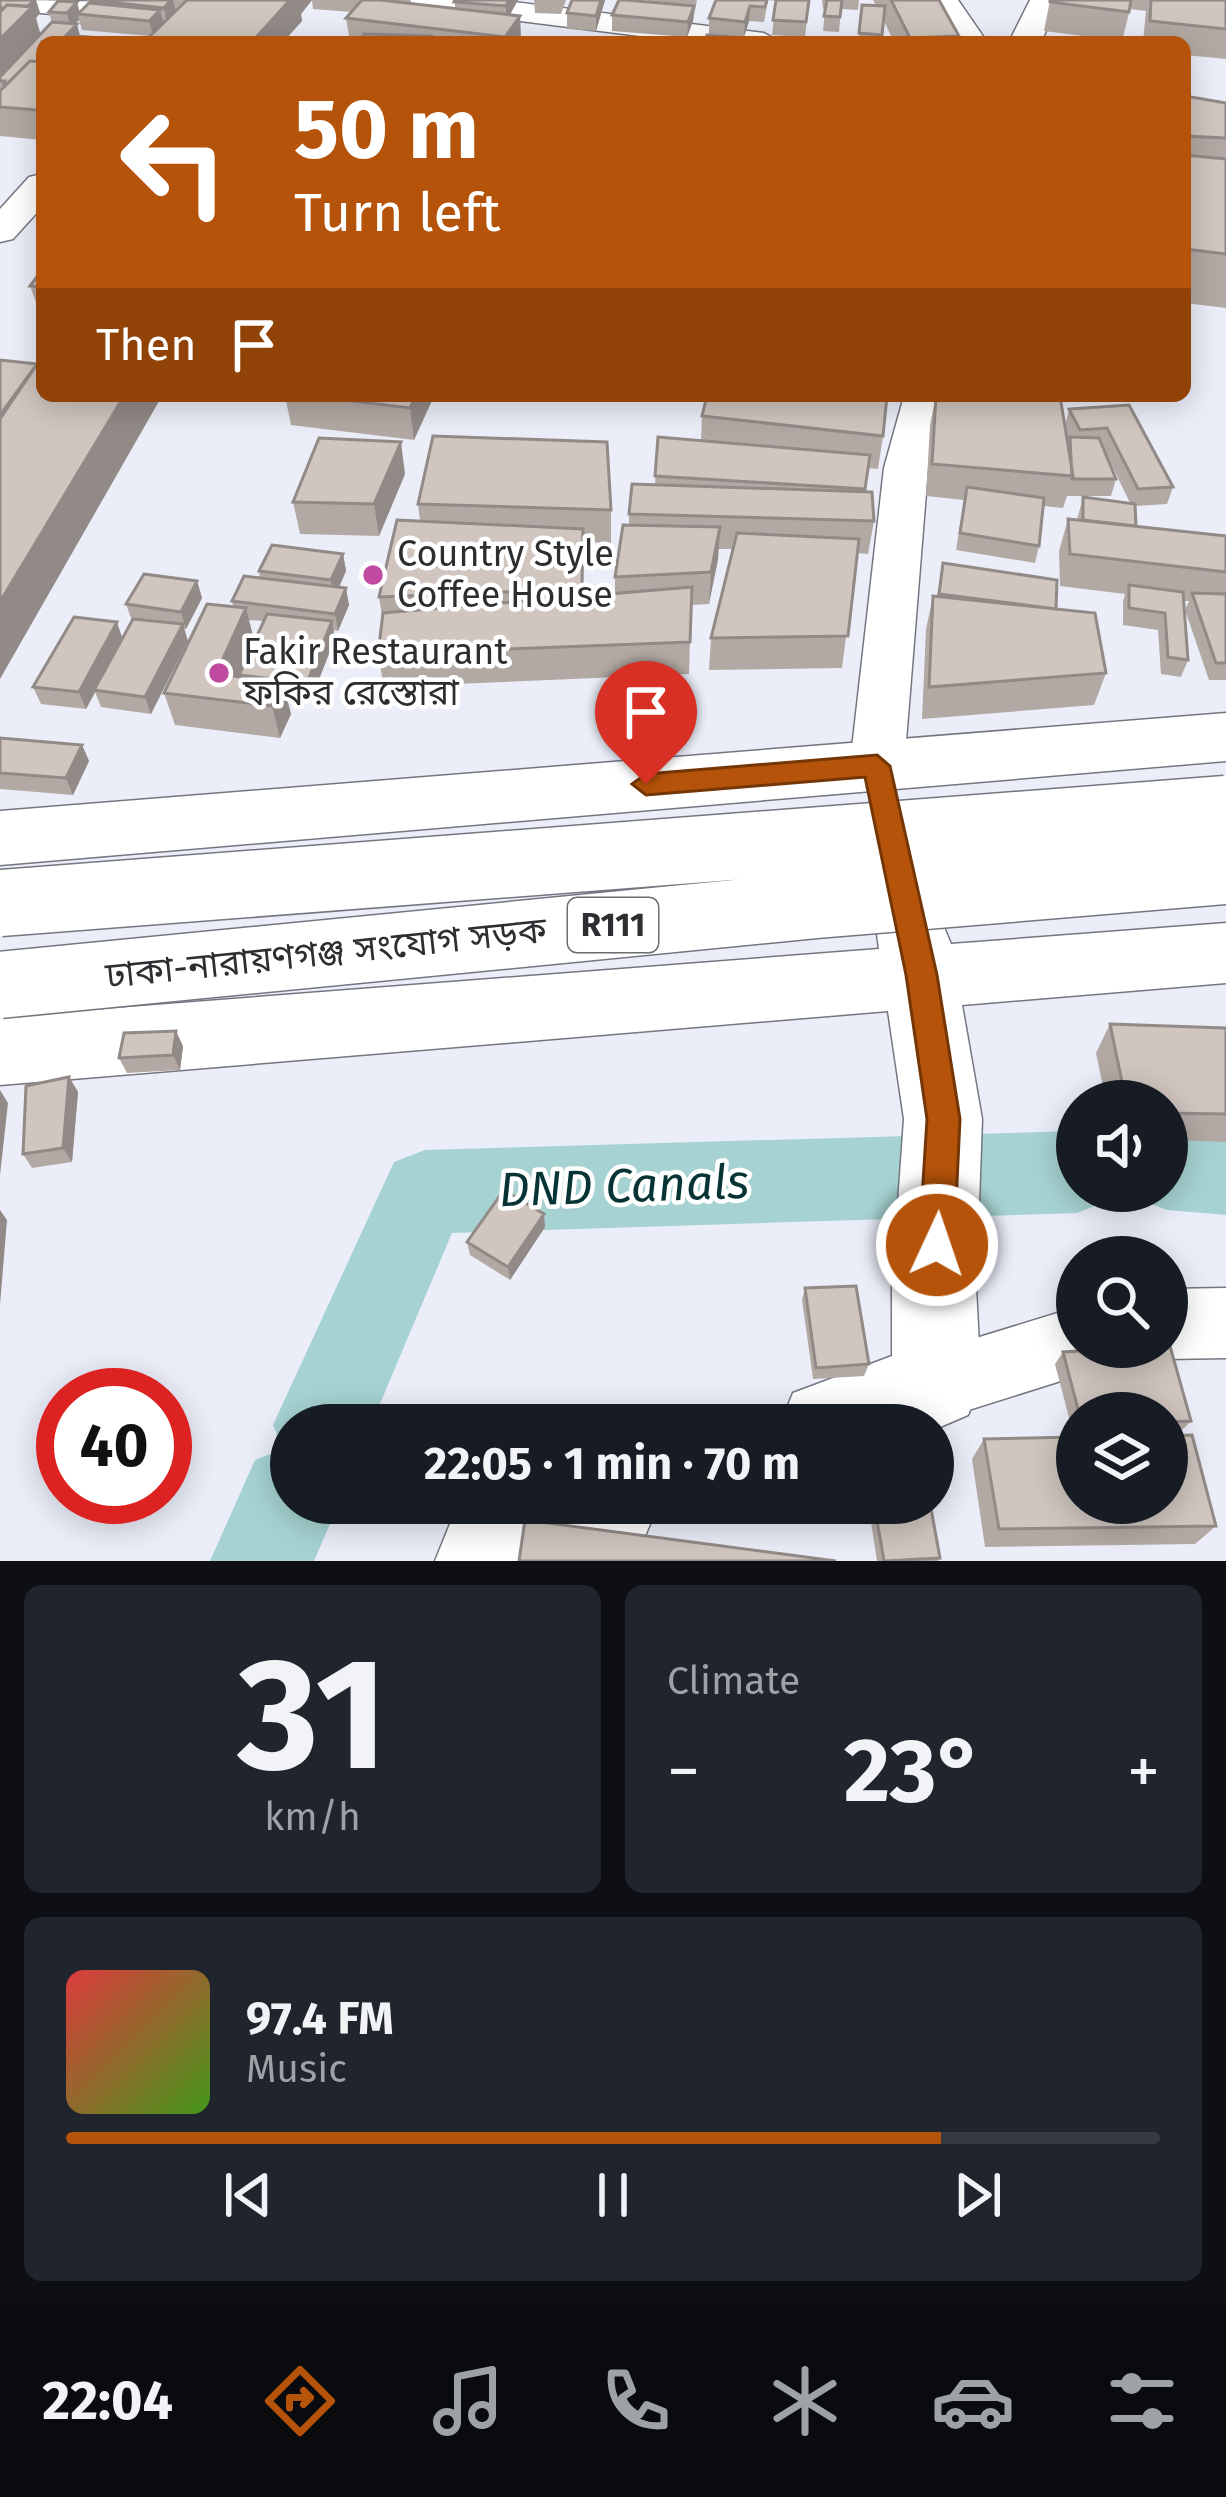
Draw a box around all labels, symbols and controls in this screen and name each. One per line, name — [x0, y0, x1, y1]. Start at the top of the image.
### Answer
text: 50 m — [294, 79, 479, 180]
icon: left — [96, 84, 252, 240]
text: Turn left — [294, 181, 501, 245]
icon: arrive — [221, 312, 287, 378]
text: Then — [96, 318, 197, 372]
place label: Country Style Coffee House — [397, 532, 614, 617]
marker: Country Style Coffee House — [360, 562, 386, 588]
place label: Fakir Restaurant ফকির রেস্তোরা — [242, 630, 507, 715]
marker: Fakir Restaurant ফকির রেস্তোরা — [206, 660, 232, 686]
pin — [595, 661, 697, 784]
icon: arrive — [613, 679, 679, 745]
road number: R111 — [568, 898, 658, 952]
street label: ঢাকা-নারায়ণগঞ্জ সংযোগ সড়ক — [102, 908, 550, 998]
map controls — [1056, 1080, 1188, 1524]
button: sound — [1056, 1080, 1188, 1212]
water label: DND Canals — [498, 1153, 750, 1219]
position arrow — [874, 1182, 1000, 1308]
button: search — [1056, 1236, 1188, 1368]
speed limit sign: 40 — [36, 1368, 192, 1524]
button: layers — [1056, 1392, 1188, 1524]
text: 22:05 · 1 min · 70 m — [424, 1437, 800, 1491]
text: 31 — [237, 1622, 388, 1809]
text: Climate — [667, 1658, 800, 1704]
text: 23° — [844, 1717, 983, 1825]
text: − — [667, 1732, 700, 1811]
text: + — [1127, 1732, 1160, 1811]
text: km/h — [264, 1794, 361, 1840]
text: 97.4 FM — [246, 1992, 394, 2046]
text: Music — [246, 2046, 347, 2092]
icon: previous — [215, 2162, 281, 2228]
icon: pause — [580, 2162, 646, 2228]
icon: next — [945, 2162, 1011, 2228]
icon: directions — [258, 2359, 342, 2443]
icon: music — [426, 2359, 510, 2443]
icon: phone — [594, 2359, 678, 2443]
icon: climate — [763, 2359, 847, 2443]
icon: car — [931, 2359, 1015, 2443]
icon: filters — [1100, 2359, 1184, 2443]
text: 22:04 — [42, 2369, 173, 2433]

